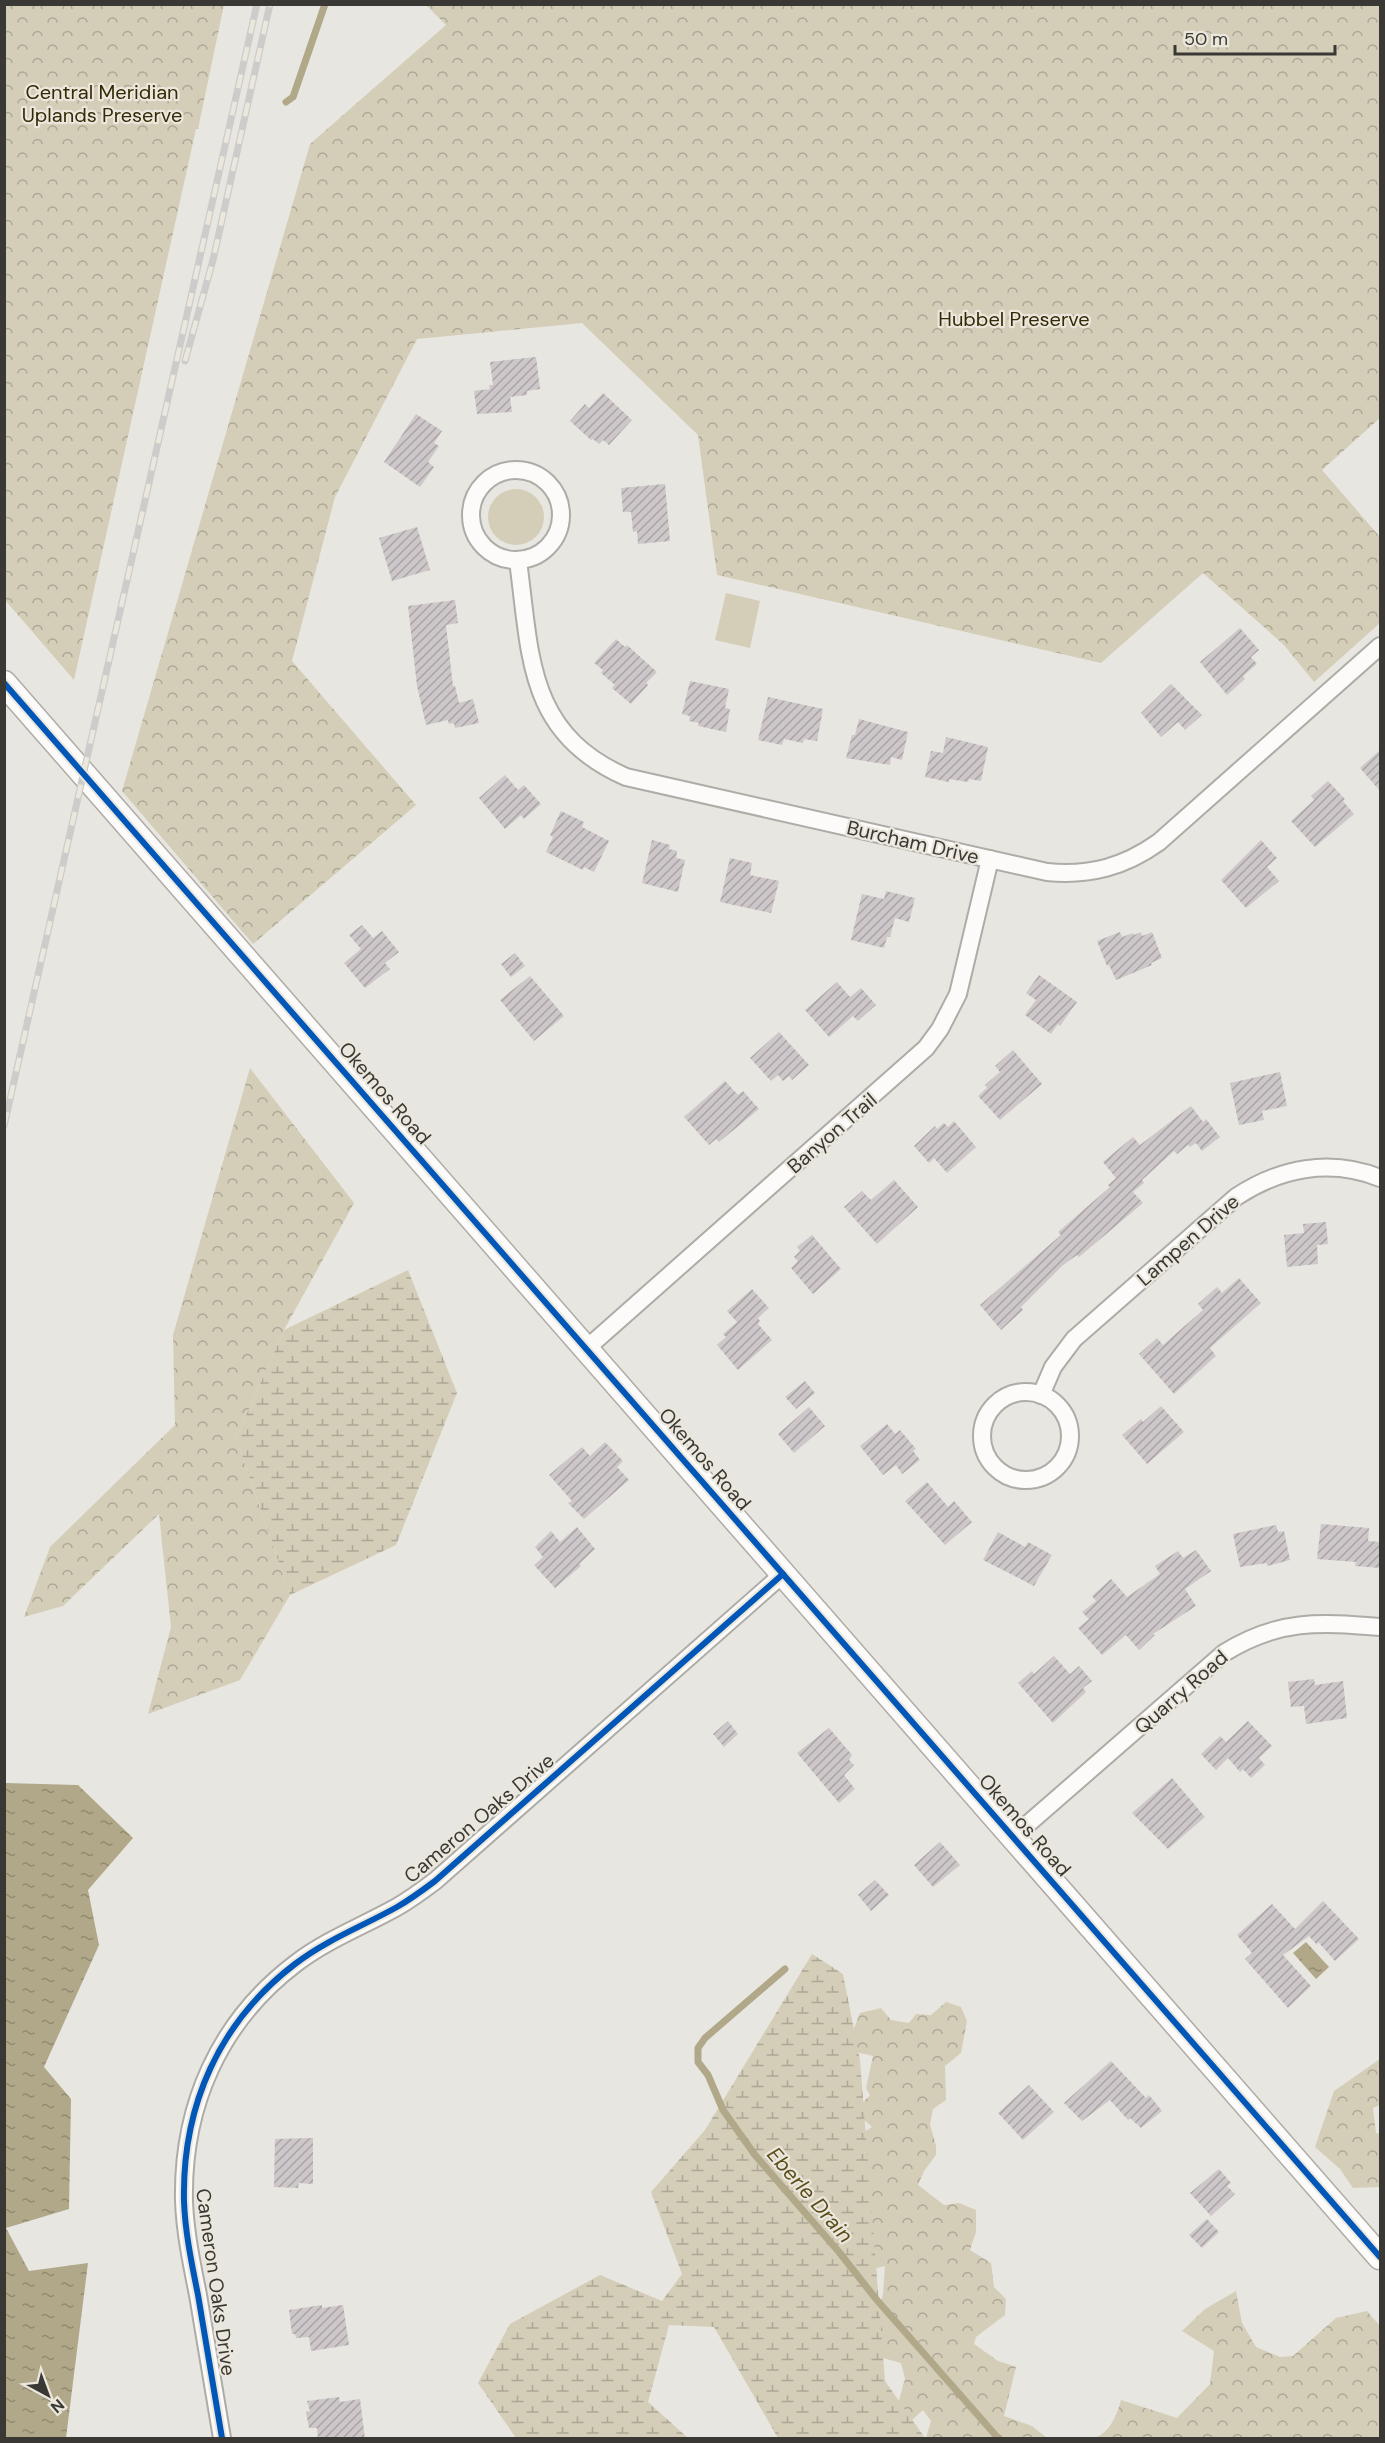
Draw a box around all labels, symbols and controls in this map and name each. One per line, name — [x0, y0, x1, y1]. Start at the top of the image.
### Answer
scale bar — [1175, 18, 1336, 56]
text: 50 m — [1184, 27, 1228, 51]
park label: Central Meridian Uplands Preserve — [22, 79, 182, 128]
park label: Hubbel Preserve — [938, 306, 1090, 332]
street label: Burcham Drive — [844, 814, 982, 870]
street label: Okemos Road — [333, 1036, 437, 1150]
street label: Banyon Trail — [782, 1087, 882, 1179]
street label: Lampen Drive — [1131, 1188, 1245, 1292]
street label: Okemos Road — [653, 1402, 757, 1516]
street label: Quarry Road — [1129, 1644, 1233, 1740]
street label: Cameron Oaks Drive — [398, 1747, 560, 1889]
street label: Okemos Road — [973, 1768, 1077, 1882]
water label: Eberle Drain — [761, 2141, 859, 2249]
street label: Cameron Oaks Drive — [190, 2187, 242, 2377]
north arrow — [18, 2365, 78, 2425]
text: N — [46, 2394, 69, 2418]

